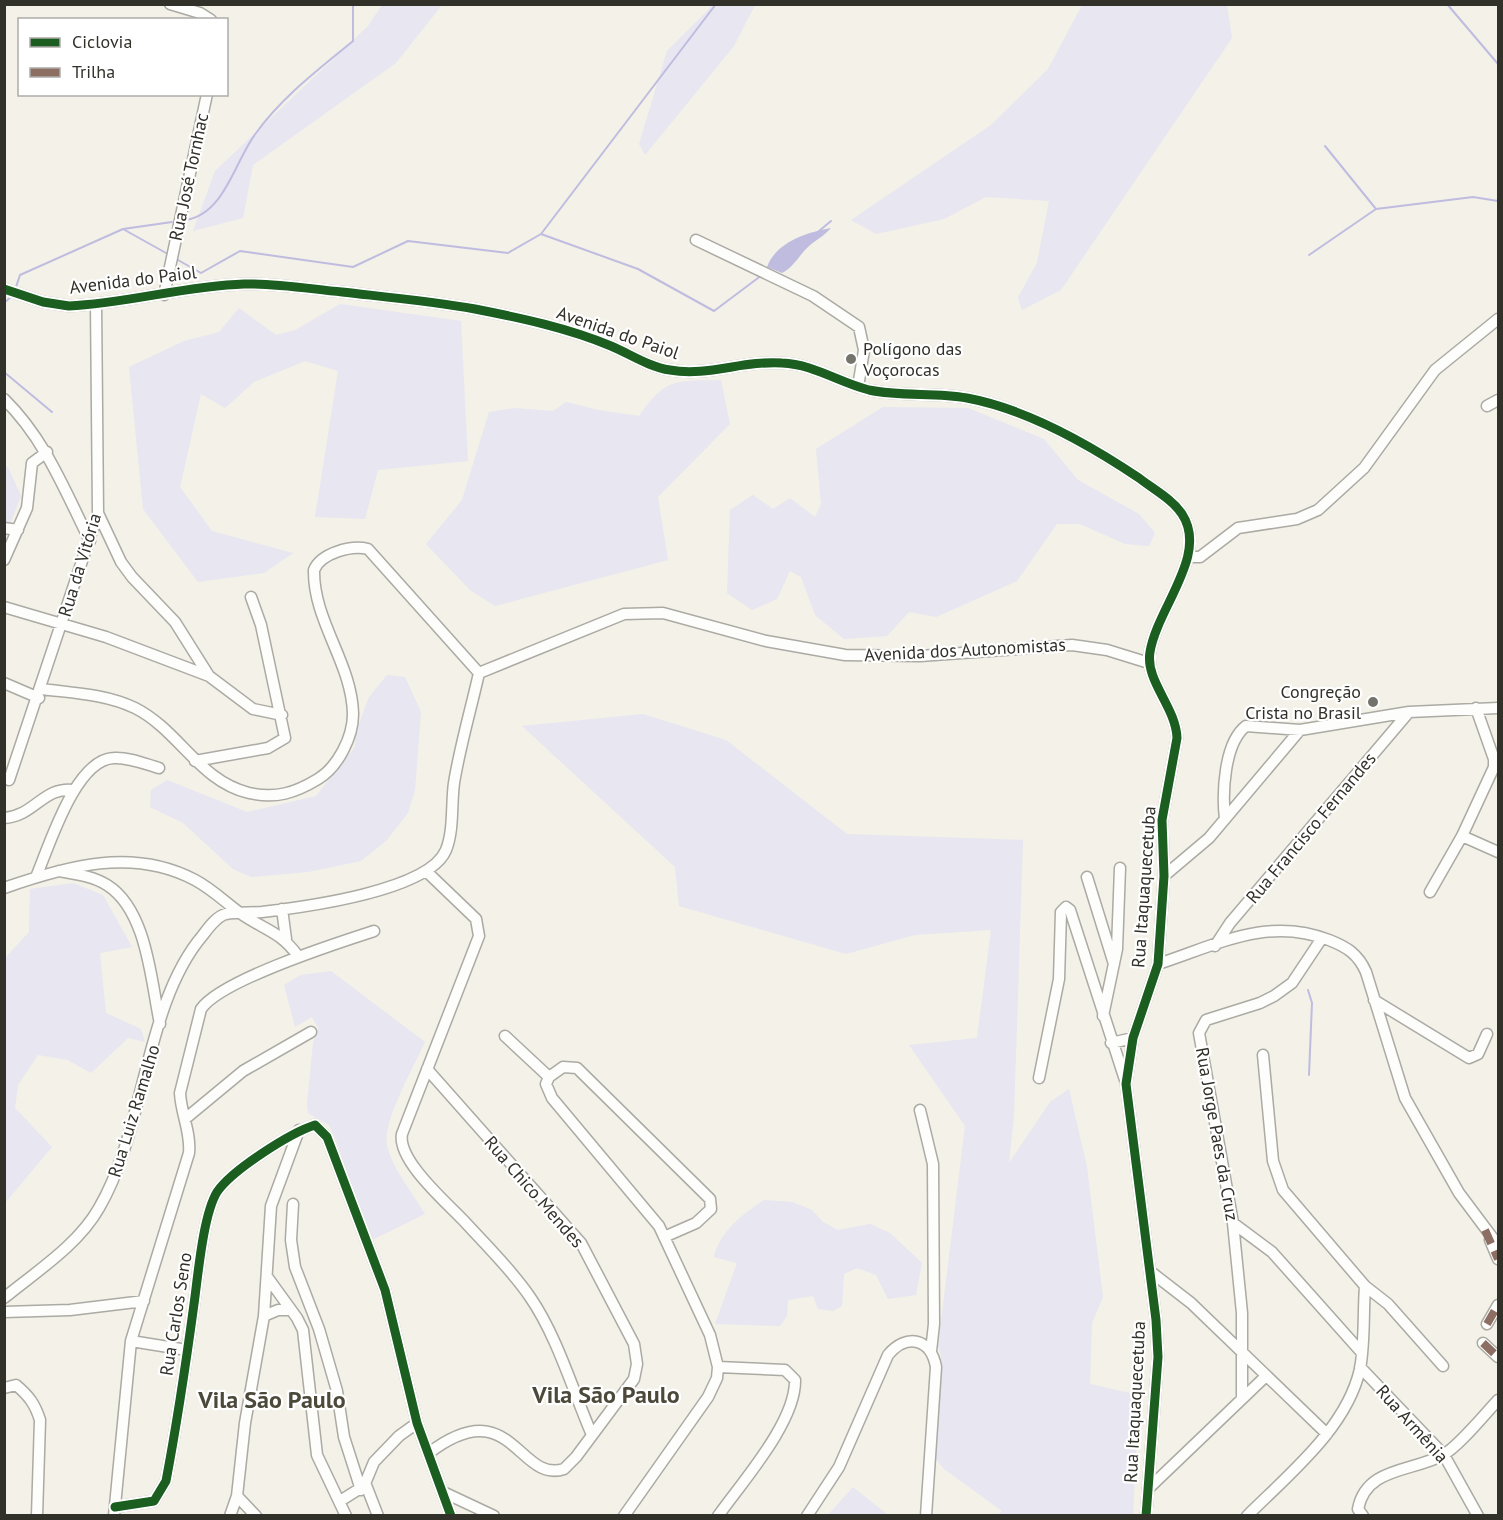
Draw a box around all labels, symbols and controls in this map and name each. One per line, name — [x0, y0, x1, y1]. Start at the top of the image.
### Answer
legend — [18, 18, 228, 96]
text: Ciclovia — [72, 30, 132, 53]
text: Trilha — [72, 60, 115, 83]
street label: Rua José Tornhac — [164, 111, 213, 243]
street label: Avenida do Paiol — [68, 260, 199, 299]
street label: Avenida do Paiol — [554, 301, 683, 364]
place label: Polígono das Voçorocas — [862, 337, 962, 381]
marker: Polígono das Voçorocas — [844, 352, 858, 366]
street label: Rua da Vitória — [53, 510, 106, 620]
street label: Avenida dos Autonomistas — [864, 633, 1066, 666]
place label: Congreção Crista no Brasil — [1245, 680, 1362, 724]
marker: Congreção Crista no Brasil — [1366, 695, 1380, 709]
street label: Rua Francisco Fernandes — [1241, 747, 1381, 908]
street label: Rua Itaquaquecetuba — [1126, 805, 1161, 969]
street label: Rua Luiz Ramalho — [102, 1042, 165, 1180]
street label: Rua Jorge Paes da Cruz — [1191, 1045, 1244, 1222]
street label: Rua Chico Mendes — [480, 1131, 589, 1252]
street label: Rua Carlos Seno — [154, 1251, 197, 1377]
street label: Rua Itaquaquecetuba — [1119, 1320, 1150, 1484]
district label: Vila São Paulo — [531, 1379, 680, 1410]
street label: Rua Armênia — [1371, 1380, 1454, 1468]
district label: Vila São Paulo — [197, 1384, 346, 1415]

